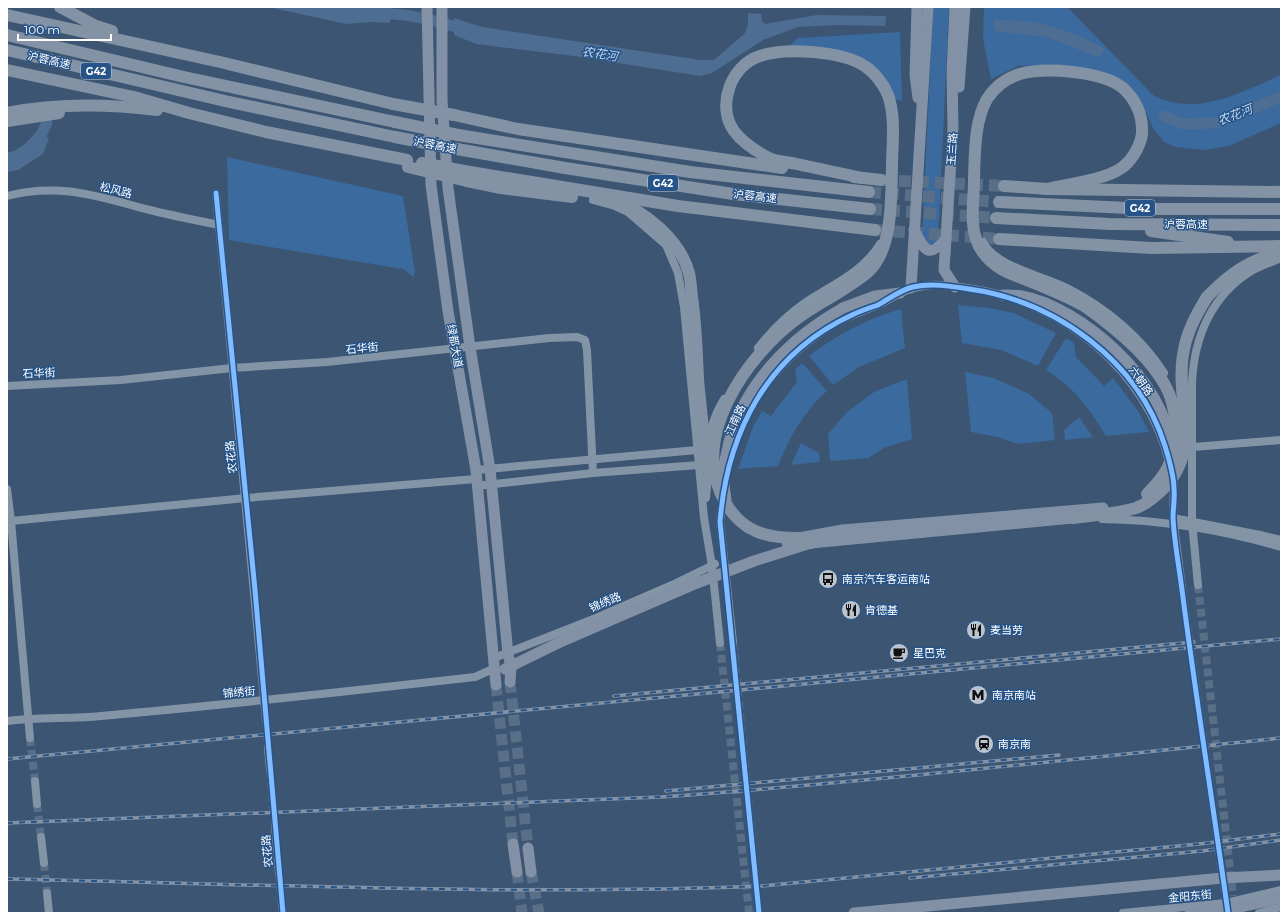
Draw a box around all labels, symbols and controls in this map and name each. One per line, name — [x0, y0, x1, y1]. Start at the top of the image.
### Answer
scale bar — [18, 16, 111, 42]
text: 100 m — [24, 22, 60, 37]
water label: 农花河 — [581, 43, 621, 64]
street label: 沪蓉高速 — [26, 48, 72, 72]
road number: G42 — [81, 63, 111, 79]
water label: 农花河 — [1215, 100, 1256, 128]
street label: 玉兰路 — [944, 132, 960, 166]
street label: 沪蓉高速 — [412, 134, 458, 156]
road number: G42 — [648, 175, 678, 191]
street label: 松风路 — [98, 179, 134, 201]
street label: 沪蓉高速 — [732, 187, 778, 205]
road number: G42 — [1125, 200, 1155, 216]
street label: 沪蓉高速 — [1164, 217, 1208, 231]
street label: 绿都大道 — [444, 323, 466, 369]
street label: 石华街 — [345, 339, 379, 357]
street label: 六朝路 — [1126, 363, 1156, 399]
street label: 石华街 — [22, 365, 56, 381]
street label: 江南路 — [722, 402, 748, 438]
street label: 农花路 — [222, 440, 240, 474]
bus stop icon: 南京汽车客运南站 — [817, 568, 839, 590]
place label: 南京汽车客运南站 — [842, 572, 930, 586]
street label: 锦绣路 — [587, 589, 623, 615]
restaurant icon: 肯德基 — [840, 599, 862, 621]
place label: 肯德基 — [865, 603, 898, 617]
restaurant icon: 麦当劳 — [965, 619, 987, 641]
place label: 麦当劳 — [990, 623, 1023, 637]
cafe icon: 星巴克 — [888, 642, 910, 664]
place label: 星巴克 — [913, 646, 946, 660]
street label: 锦绣街 — [222, 684, 256, 700]
metro station icon: 南京南站 — [967, 684, 989, 706]
place label: 南京南站 — [992, 688, 1036, 702]
station icon: 南京南 — [973, 733, 995, 755]
place label: 南京南 — [998, 737, 1031, 751]
street label: 农花路 — [259, 834, 275, 868]
street label: 金阳东街 — [1167, 887, 1213, 905]

